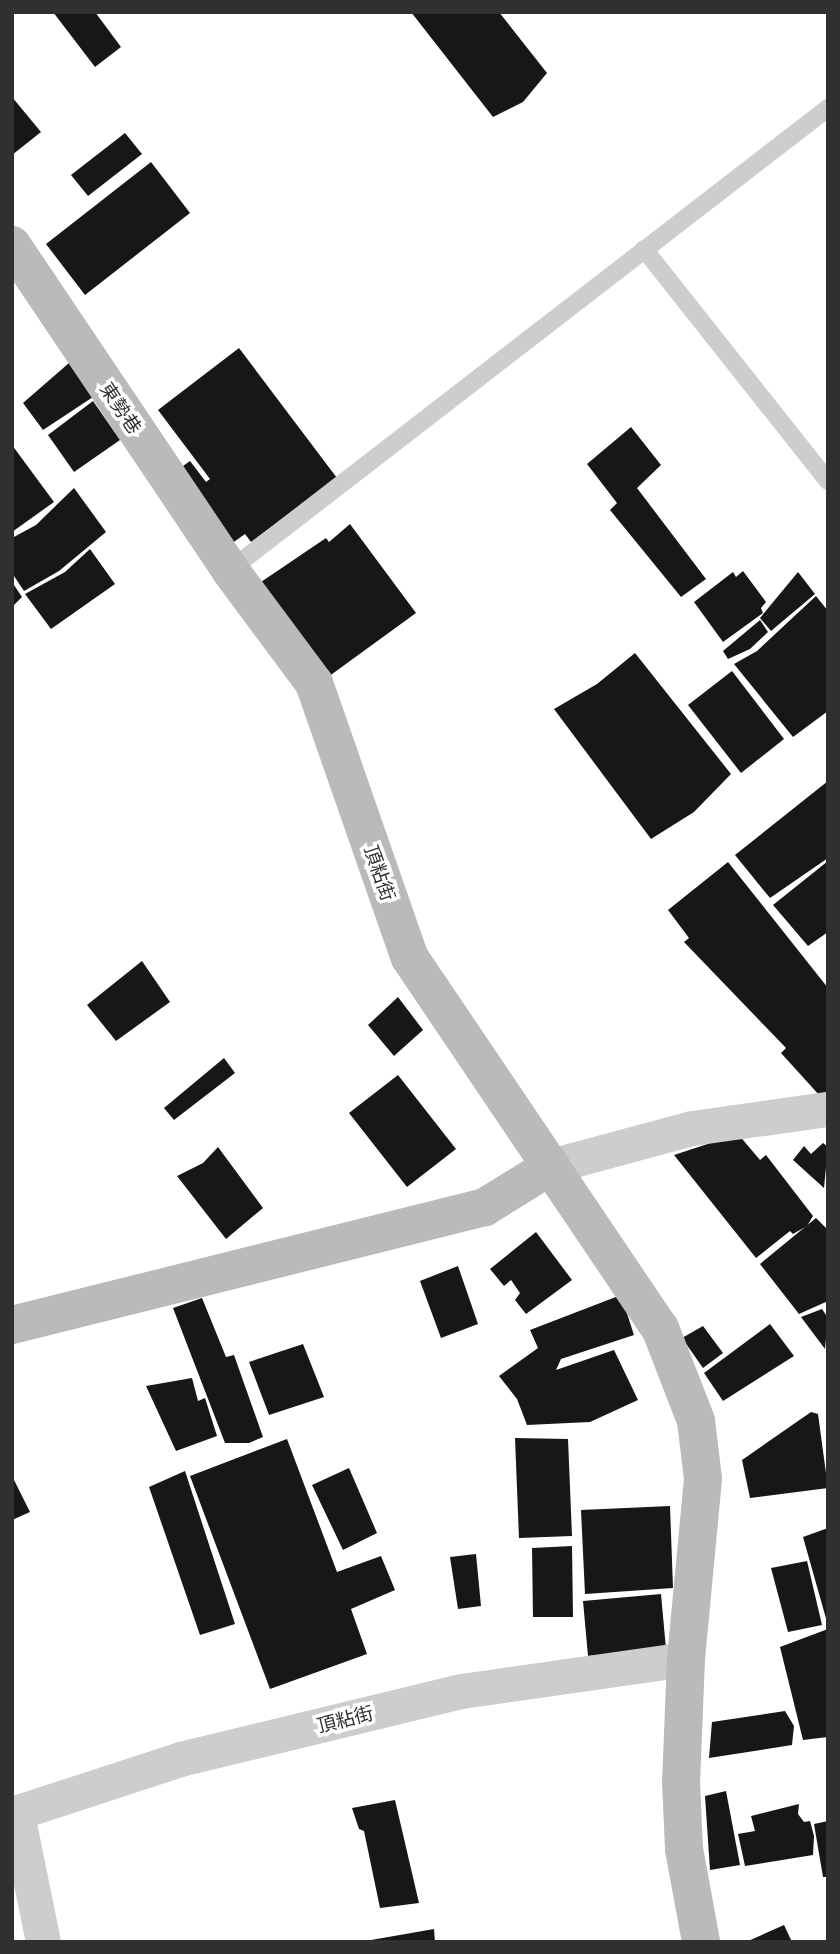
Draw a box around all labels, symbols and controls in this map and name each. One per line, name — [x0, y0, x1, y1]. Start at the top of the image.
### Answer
street label: 東勢巷 — [96, 378, 146, 438]
street label: 頂粘街 — [360, 842, 400, 904]
street label: 頂粘街 — [315, 1701, 375, 1737]

